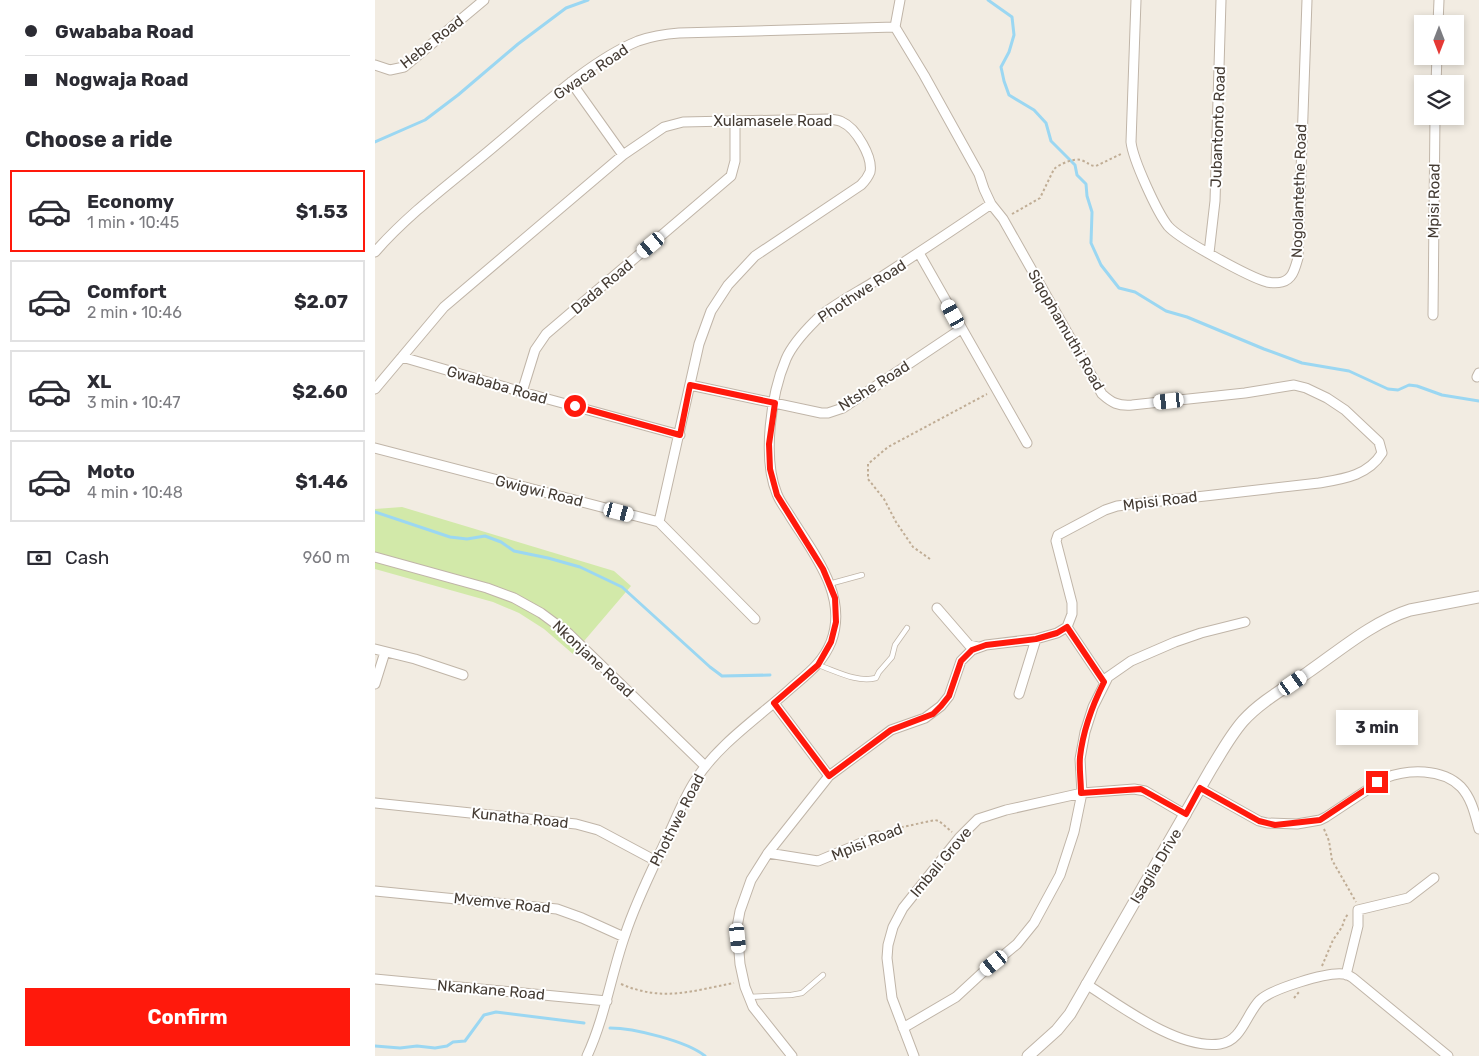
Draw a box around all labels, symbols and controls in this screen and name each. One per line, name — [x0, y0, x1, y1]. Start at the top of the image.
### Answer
street label: Hebe Road — [397, 12, 467, 72]
north arrow — [1414, 15, 1464, 65]
map controls — [1414, 15, 1464, 125]
text: Gwababa Road — [55, 20, 194, 43]
street label: Gwaca Road — [550, 40, 632, 104]
street label: Jubantonto Road — [1207, 66, 1229, 188]
text: Nogwaja Road — [55, 68, 189, 91]
button: layers — [1414, 75, 1464, 125]
street label: Xulamasele Road — [713, 112, 833, 130]
street label: Nogolantethe Road — [1288, 124, 1310, 258]
text: Choose a ride — [25, 126, 172, 153]
street label: Mpisi Road — [1424, 163, 1444, 239]
icon: car — [27, 189, 72, 234]
text: Economy — [87, 190, 174, 213]
text: $1.53 — [296, 200, 348, 223]
text: 1 min · 10:45 — [87, 213, 179, 232]
car — [634, 230, 667, 260]
street label: Dada Road — [567, 256, 637, 318]
street label: Phothwe Road — [814, 256, 910, 326]
street label: Siqophamuthi Road — [1024, 266, 1108, 394]
icon: car — [27, 279, 72, 324]
text: Comfort — [87, 280, 167, 303]
text: $2.07 — [294, 290, 348, 313]
car — [939, 297, 966, 331]
text: 2 min · 10:46 — [87, 303, 182, 322]
street label: Ntshe Road — [835, 357, 913, 415]
street label: Gwababa Road — [445, 362, 549, 408]
icon: car — [27, 369, 72, 414]
text: XL — [87, 370, 111, 393]
text: $2.60 — [292, 380, 348, 403]
car — [1153, 392, 1184, 410]
text: 3 min · 10:47 — [87, 393, 180, 412]
route start — [564, 395, 586, 417]
icon: car — [27, 459, 72, 504]
text: Moto — [87, 460, 135, 483]
text: $1.46 — [295, 470, 348, 493]
street label: Gwigwi Road — [493, 471, 585, 511]
text: 4 min · 10:48 — [87, 483, 183, 502]
street label: Mpisi Road — [1122, 487, 1198, 515]
car — [602, 501, 635, 523]
icon: cash — [25, 544, 53, 572]
text: Cash — [65, 546, 109, 569]
text: 960 m — [303, 548, 350, 567]
street label: Nkonjane Road — [549, 617, 637, 701]
car — [1276, 668, 1309, 698]
callout: 3 min — [1336, 710, 1418, 744]
text: 3 min — [1355, 718, 1399, 737]
street label: Phothwe Road — [646, 771, 708, 869]
route end — [1366, 771, 1388, 793]
street label: Kunatha Road — [471, 804, 569, 832]
street label: Mpisi Road — [829, 820, 905, 864]
street label: Imbali Grove — [906, 823, 976, 901]
street label: Isagila Drive — [1127, 825, 1185, 907]
street label: Mvemve Road — [453, 889, 551, 917]
car — [728, 922, 747, 954]
car — [977, 948, 1010, 978]
street label: Nkankane Road — [436, 976, 546, 1004]
button: Confirm — [25, 988, 350, 1046]

